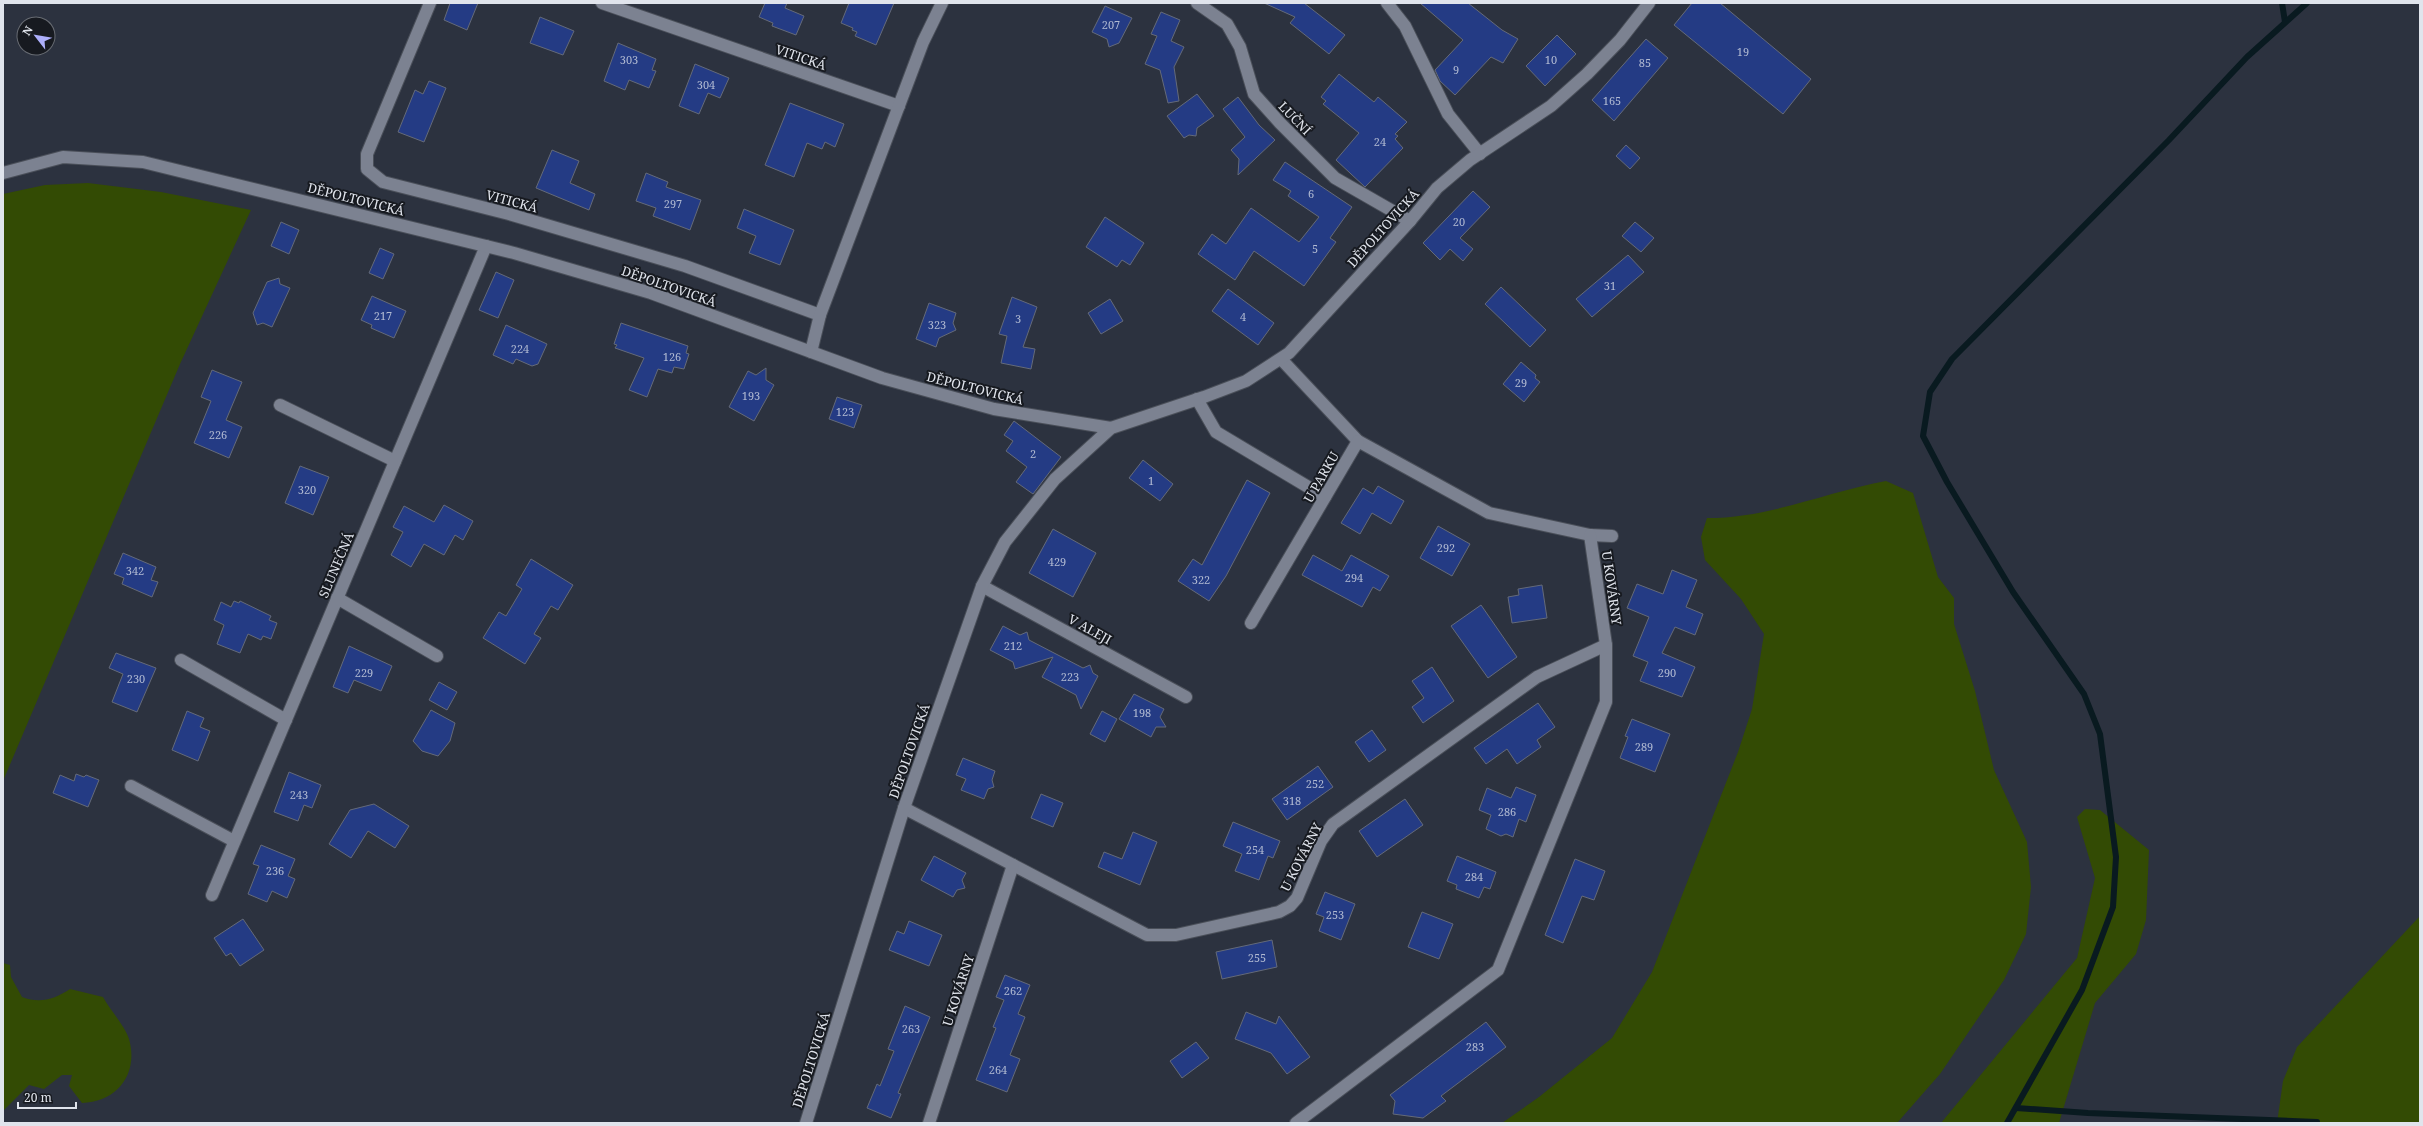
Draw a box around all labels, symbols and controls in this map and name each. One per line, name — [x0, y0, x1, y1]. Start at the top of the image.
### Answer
north arrow — [16, 16, 56, 56]
house number: 207 — [1102, 17, 1120, 32]
text: N — [18, 23, 36, 38]
street label: VITICKÁ — [773, 40, 830, 74]
house number: 19 — [1737, 44, 1749, 59]
house number: 303 — [620, 52, 638, 67]
house number: 10 — [1545, 52, 1557, 67]
house number: 85 — [1639, 55, 1651, 70]
house number: 9 — [1453, 62, 1459, 77]
house number: 304 — [697, 77, 715, 92]
house number: 165 — [1603, 93, 1621, 108]
street label: LUČNÍ — [1275, 97, 1316, 139]
house number: 24 — [1374, 134, 1386, 149]
street label: DĚPOLTOVICKÁ — [306, 178, 407, 220]
street label: DĚPOLTOVICKÁ — [1343, 185, 1423, 271]
street label: VITICKÁ — [484, 186, 541, 217]
house number: 6 — [1308, 186, 1314, 201]
house number: 297 — [664, 196, 682, 211]
house number: 20 — [1453, 214, 1465, 229]
house number: 5 — [1312, 241, 1318, 256]
street label: DĚPOLTOVICKÁ — [619, 261, 720, 311]
house number: 31 — [1604, 278, 1616, 293]
house number: 217 — [374, 308, 392, 323]
house number: 4 — [1240, 309, 1246, 324]
house number: 3 — [1015, 311, 1021, 326]
house number: 323 — [928, 317, 946, 332]
house number: 224 — [511, 341, 529, 356]
house number: 126 — [663, 349, 681, 364]
street label: DĚPOLTOVICKÁ — [925, 367, 1026, 409]
house number: 29 — [1515, 375, 1527, 390]
house number: 193 — [742, 388, 760, 403]
house number: 123 — [836, 404, 854, 419]
house number: 226 — [209, 427, 227, 442]
house number: 2 — [1030, 446, 1036, 461]
street label: U PARKU — [1299, 448, 1343, 506]
house number: 1 — [1148, 473, 1154, 488]
house number: 320 — [298, 482, 316, 497]
street label: SLUNEČNÁ — [314, 529, 358, 601]
house number: 292 — [1437, 540, 1455, 555]
street label: U KOVÁRNY — [1598, 550, 1626, 627]
house number: 429 — [1048, 554, 1066, 569]
house number: 342 — [126, 563, 144, 578]
house number: 294 — [1345, 570, 1363, 585]
house number: 322 — [1192, 572, 1210, 587]
street label: V ALEJI — [1065, 610, 1115, 648]
house number: 212 — [1004, 638, 1022, 653]
house number: 229 — [355, 665, 373, 680]
house number: 290 — [1658, 665, 1676, 680]
house number: 223 — [1061, 669, 1079, 684]
house number: 230 — [127, 671, 145, 686]
street label: DĚPOLTOVICKÁ — [884, 700, 934, 801]
house number: 198 — [1133, 705, 1151, 720]
house number: 289 — [1635, 739, 1653, 754]
house number: 252 — [1306, 776, 1324, 791]
house number: 243 — [290, 787, 308, 802]
house number: 318 — [1283, 793, 1301, 808]
house number: 286 — [1498, 804, 1516, 819]
street label: U KOVÁRNY — [1276, 819, 1326, 894]
house number: 254 — [1246, 842, 1264, 857]
house number: 236 — [266, 863, 284, 878]
house number: 284 — [1465, 869, 1483, 884]
house number: 253 — [1326, 907, 1344, 922]
house number: 255 — [1248, 950, 1266, 965]
street label: U KOVÁRNY — [938, 951, 978, 1028]
house number: 262 — [1004, 983, 1022, 998]
street label: DĚPOLTOVICKÁ — [788, 1009, 834, 1110]
house number: 263 — [902, 1021, 920, 1036]
house number: 283 — [1466, 1039, 1484, 1054]
house number: 264 — [989, 1062, 1007, 1077]
scale bar — [18, 1084, 76, 1110]
text: 20 m — [24, 1089, 52, 1106]

